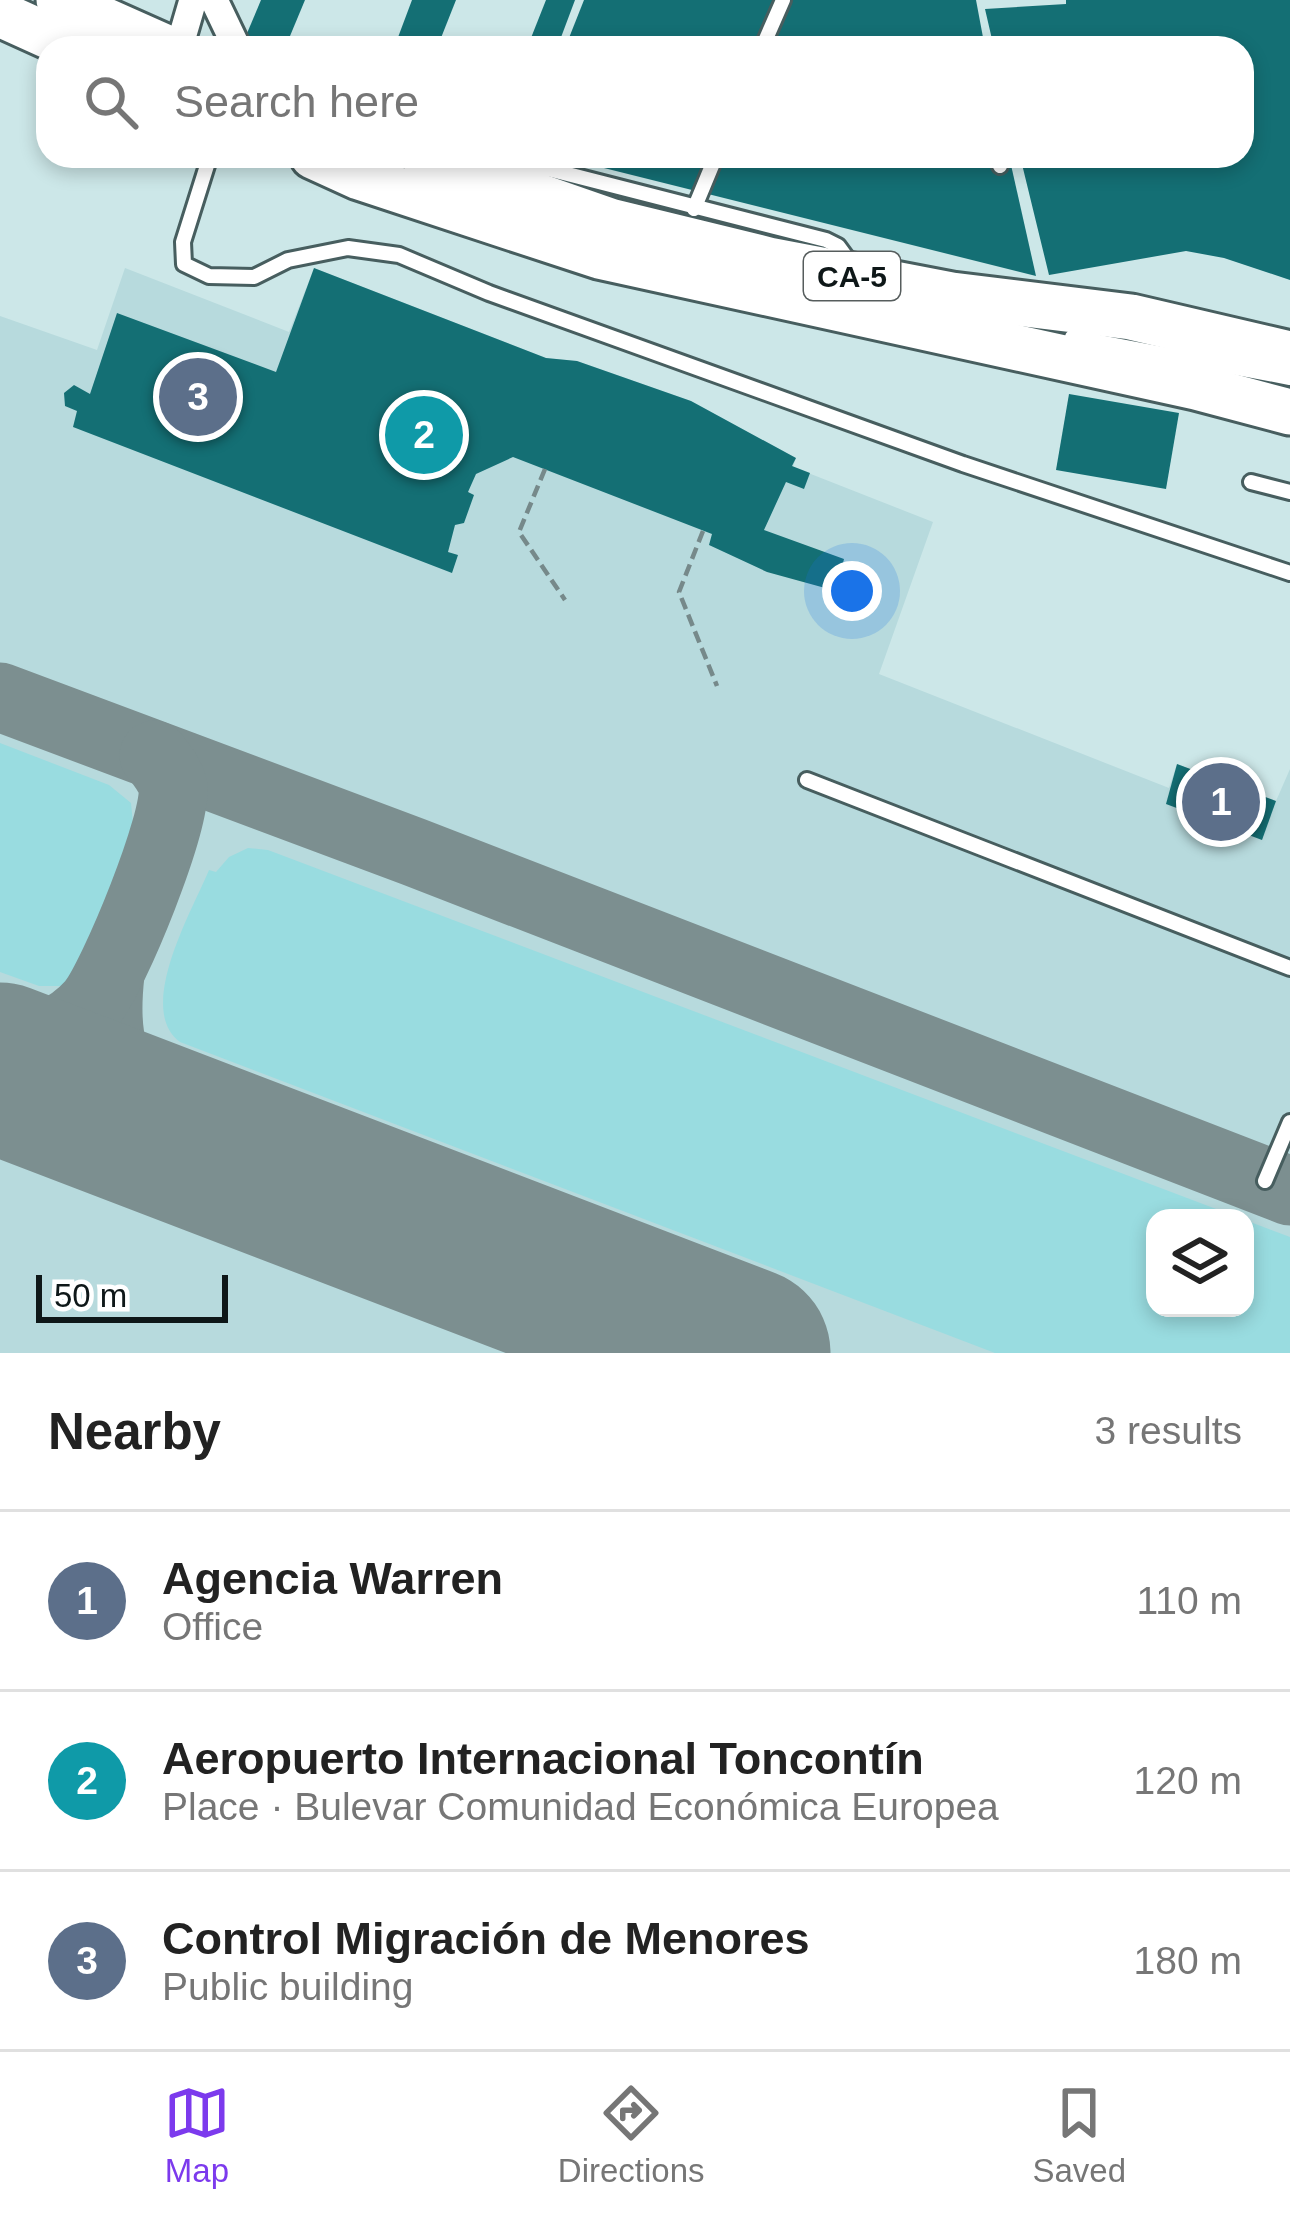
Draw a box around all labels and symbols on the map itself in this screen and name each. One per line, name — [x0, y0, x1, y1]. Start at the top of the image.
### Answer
road number: CA-5 — [804, 252, 900, 300]
pin: 3 — [159, 352, 237, 442]
pin: 2 — [385, 390, 463, 480]
your location — [822, 561, 882, 621]
pin: 1 — [1182, 757, 1260, 847]
scale bar — [36, 1269, 228, 1322]

